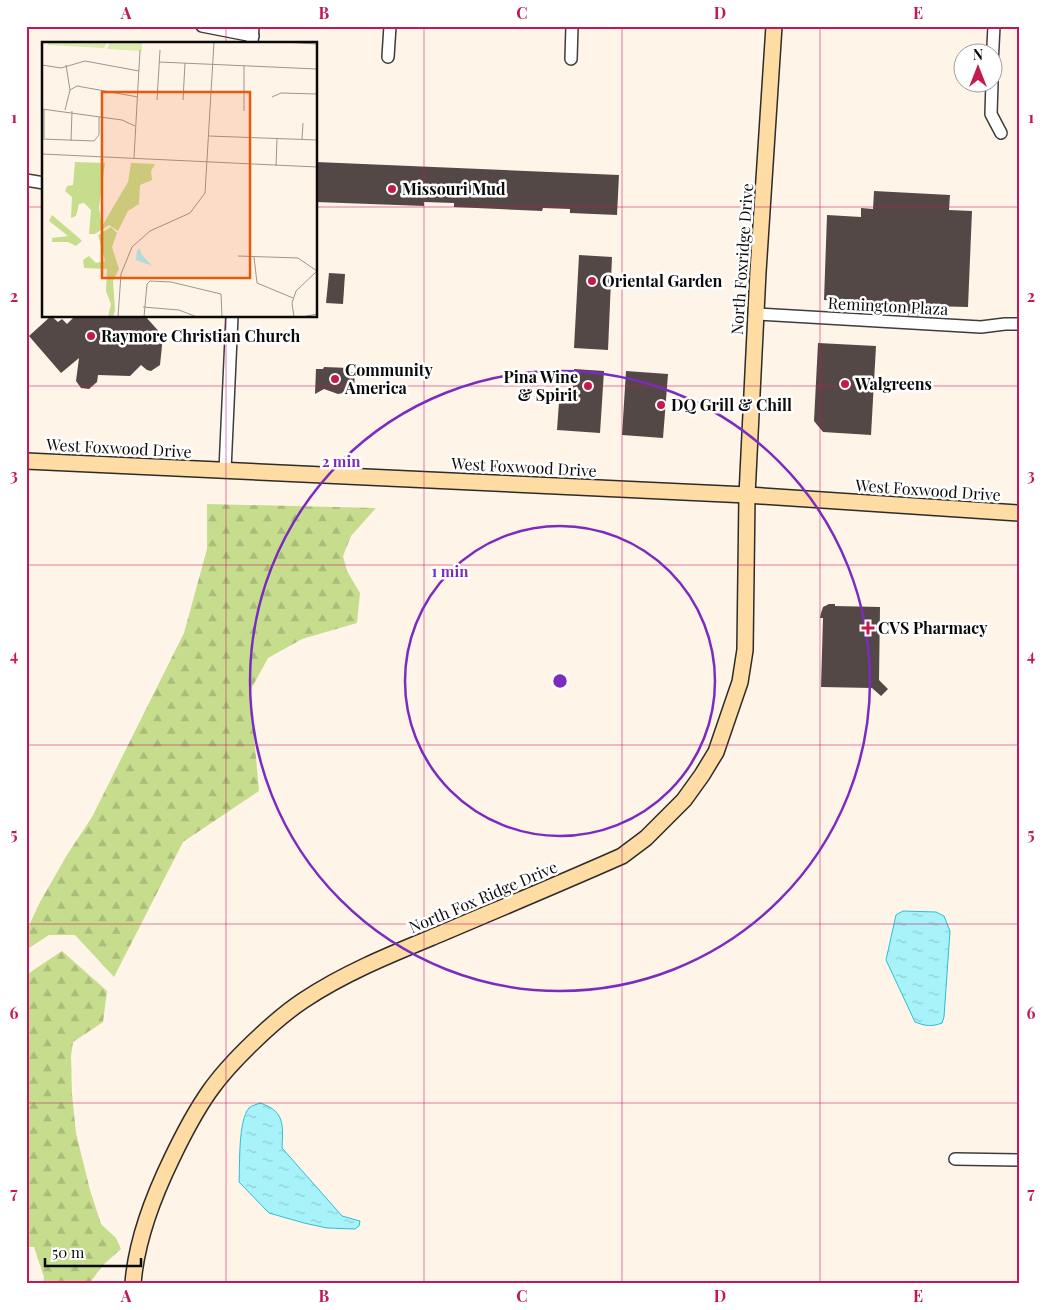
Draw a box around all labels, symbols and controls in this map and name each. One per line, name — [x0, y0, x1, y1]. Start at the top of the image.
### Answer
text: A — [120, 2, 132, 23]
text: B — [319, 2, 330, 23]
text: C — [516, 2, 528, 23]
text: D — [714, 2, 726, 23]
text: E — [913, 2, 923, 23]
inset map — [42, 42, 318, 318]
north arrow — [952, 42, 1002, 92]
text: N — [973, 45, 983, 64]
text: 1 — [11, 106, 17, 127]
text: 1 — [1028, 106, 1034, 127]
place label: Missouri Mud — [402, 178, 506, 199]
street label: North Foxridge Drive — [726, 182, 757, 336]
marker: Missouri Mud — [386, 183, 398, 195]
place label: Oriental Garden — [602, 270, 722, 291]
marker: Oriental Garden — [586, 275, 598, 287]
text: 2 — [10, 285, 18, 306]
text: 2 — [1027, 285, 1035, 306]
street label: Remington Plaza — [827, 292, 949, 319]
place label: Raymore Christian Church — [101, 325, 300, 346]
marker: Raymore Christian Church — [85, 330, 97, 342]
place label: Community America — [344, 359, 433, 398]
place label: Pina Wine & Spirit — [504, 366, 578, 405]
marker: Community America — [329, 373, 341, 385]
place label: Walgreens — [854, 373, 932, 394]
marker: Walgreens — [839, 378, 851, 390]
marker: Pina Wine & Spirit — [582, 380, 594, 392]
place label: DQ Grill & Chill — [671, 394, 792, 415]
marker: DQ Grill & Chill — [655, 399, 667, 411]
street label: West Foxwood Drive — [45, 433, 192, 462]
text: 2 min — [322, 451, 361, 471]
street label: West Foxwood Drive — [450, 452, 597, 481]
text: 3 — [10, 464, 18, 485]
text: 3 — [1027, 464, 1035, 485]
street label: West Foxwood Drive — [854, 474, 1001, 505]
text: 1 min — [432, 561, 469, 581]
place label: CVS Pharmacy — [878, 617, 988, 638]
marker: CVS Pharmacy — [862, 622, 874, 634]
text: 4 — [10, 644, 18, 665]
text: 4 — [1027, 644, 1035, 665]
centre of rings — [551, 672, 569, 690]
text: 5 — [10, 823, 18, 844]
text: 5 — [1027, 823, 1035, 844]
street label: North Fox Ridge Drive — [405, 856, 560, 937]
text: 6 — [10, 1002, 19, 1023]
text: 6 — [1027, 1002, 1036, 1023]
text: 7 — [10, 1182, 18, 1203]
text: 7 — [1027, 1182, 1035, 1203]
scale bar — [45, 1235, 141, 1267]
text: 50 m — [52, 1242, 85, 1262]
text: A — [120, 1285, 132, 1306]
text: B — [319, 1285, 330, 1306]
text: C — [516, 1285, 528, 1306]
text: D — [714, 1285, 726, 1306]
text: E — [913, 1285, 923, 1306]

